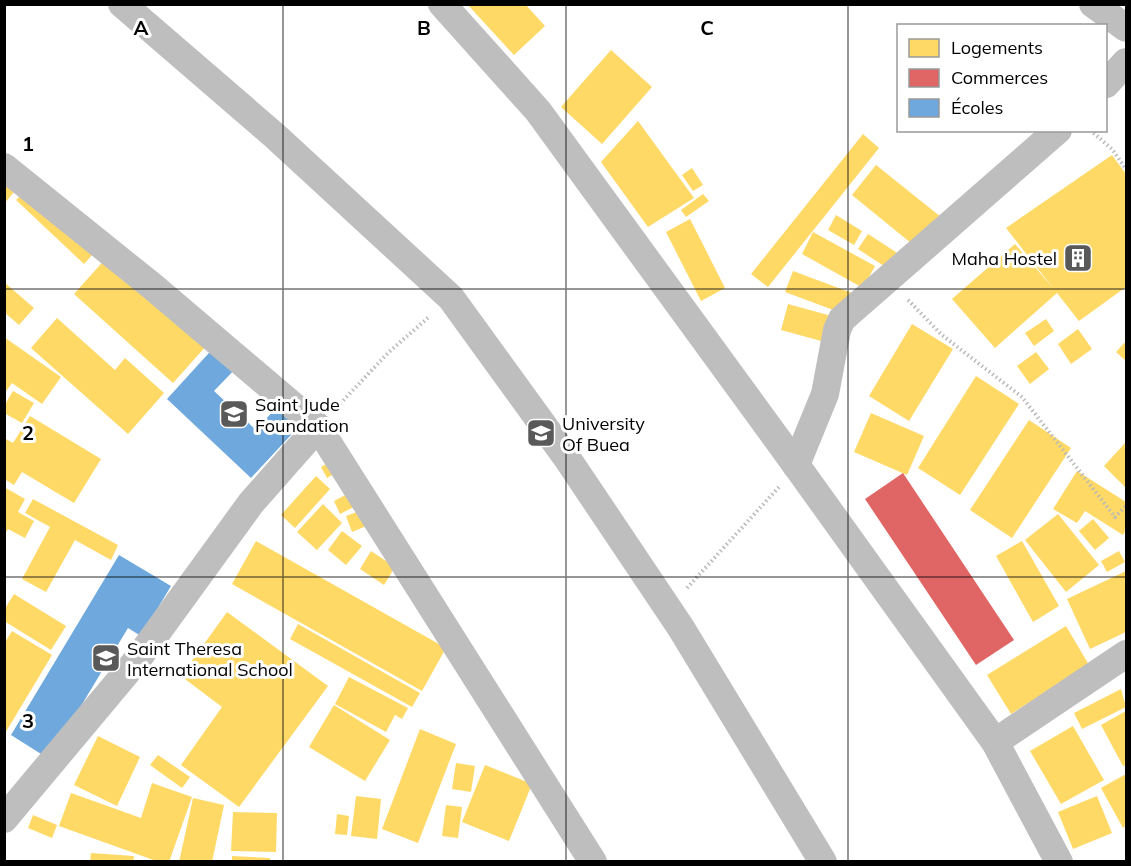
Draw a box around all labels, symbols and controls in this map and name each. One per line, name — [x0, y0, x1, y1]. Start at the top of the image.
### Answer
text: A — [134, 15, 149, 40]
text: B — [417, 15, 431, 40]
text: C — [700, 15, 714, 40]
legend — [897, 24, 1107, 132]
text: Logements — [951, 36, 1043, 59]
text: Commerces — [951, 66, 1048, 89]
text: Écoles — [951, 96, 1004, 119]
text: 1 — [22, 131, 34, 156]
building icon: Maha Hostel — [1062, 242, 1094, 274]
place label: Maha Hostel — [952, 247, 1057, 270]
place label: Saint Jude Foundation — [255, 393, 349, 437]
school or university icon: Saint Jude Foundation — [218, 398, 250, 430]
place label: University Of Buea — [562, 412, 645, 456]
school or university icon: University Of Buea — [525, 417, 557, 449]
text: 2 — [22, 420, 34, 445]
place label: Saint Theresa International School — [127, 637, 293, 681]
school or university icon: Saint Theresa International School — [90, 642, 122, 674]
text: 3 — [22, 708, 34, 733]

